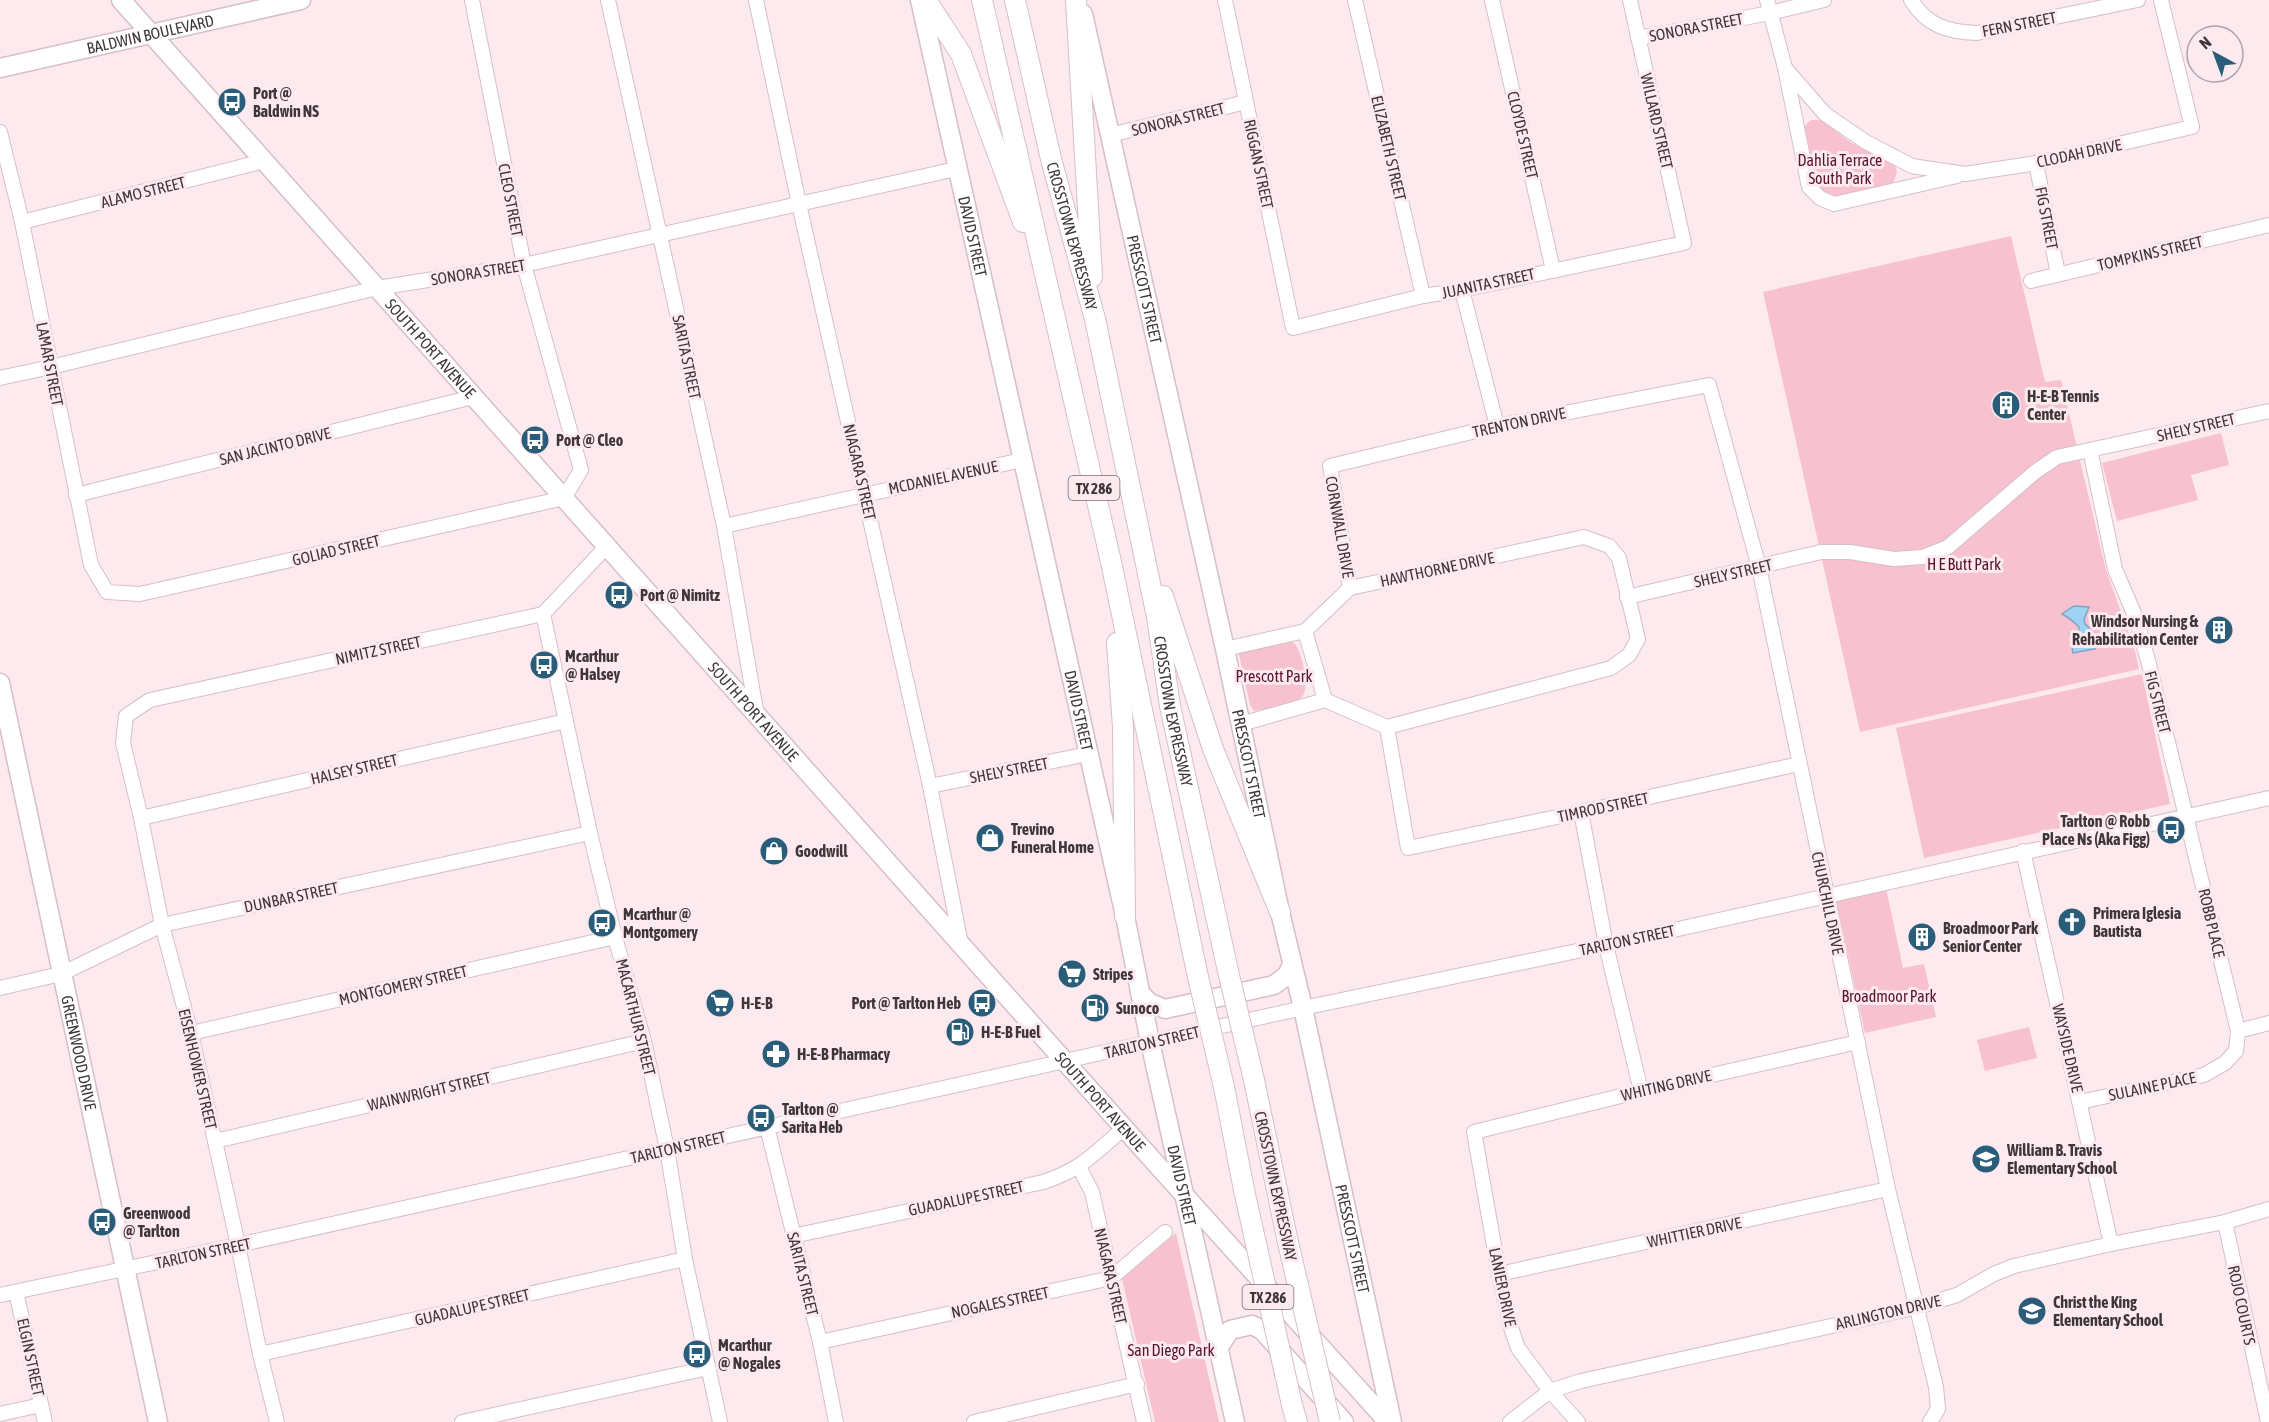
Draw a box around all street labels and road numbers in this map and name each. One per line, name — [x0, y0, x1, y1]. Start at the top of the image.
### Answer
street label: FERN STREET — [1980, 8, 2058, 40]
street label: SONORA STREET — [1648, 9, 1744, 45]
street label: BALDWIN BOULEVARD — [85, 11, 215, 57]
street label: WILLARD STREET — [1637, 71, 1677, 171]
street label: CLOYDE STREET — [1504, 89, 1542, 181]
street label: ELIZABETH STREET — [1368, 94, 1410, 202]
street label: SONORA STREET — [1130, 99, 1226, 139]
street label: RIGGAN STREET — [1241, 118, 1277, 210]
street label: CLODAH DRIVE — [2035, 135, 2123, 171]
street label: CROSSTOWN EXPRESSWAY — [1043, 160, 1101, 313]
street label: CLEO STREET — [495, 162, 527, 238]
street label: ALAMO STREET — [99, 173, 187, 211]
street label: FIG STREET — [2032, 185, 2062, 251]
street label: DAVID STREET — [955, 194, 991, 278]
street label: TOMPKINS STREET — [2096, 232, 2204, 274]
street label: PRESSCOTT STREET — [1124, 233, 1165, 345]
street label: SONORA STREET — [430, 256, 526, 288]
street label: JUANITA STREET — [1440, 264, 1536, 302]
street label: SOUTH PORT AVENUE — [382, 295, 480, 402]
street label: SARITA STREET — [669, 313, 705, 401]
street label: LAMAR STREET — [33, 320, 67, 408]
street label: TRENTON DRIVE — [1471, 403, 1567, 441]
street label: SHELY STREET — [2155, 409, 2237, 445]
street label: NIAGARA STREET — [840, 422, 880, 522]
street label: SAN JACINTO DRIVE — [218, 423, 333, 468]
street label: MCDANIEL AVENUE — [887, 457, 999, 497]
street label: CORNWALL DRIVE — [1322, 475, 1358, 579]
road number: TX 286 — [1068, 476, 1120, 500]
street label: GOLIAD STREET — [290, 531, 382, 569]
street label: HAWTHORNE DRIVE — [1378, 548, 1496, 590]
street label: SHELY STREET — [1692, 555, 1774, 591]
street label: NIMITZ STREET — [334, 632, 422, 668]
street label: CROSSTOWN EXPRESSWAY — [1151, 635, 1197, 789]
street label: SOUTH PORT AVENUE — [705, 658, 802, 765]
street label: DAVID STREET — [1061, 668, 1097, 752]
street label: FIG STREET — [2142, 669, 2174, 735]
street label: PRESSCOTT STREET — [1229, 708, 1269, 820]
street label: HALSEY STREET — [309, 750, 399, 788]
street label: SHELY STREET — [968, 754, 1050, 786]
street label: TIMROD STREET — [1556, 789, 1650, 825]
street label: CHURCHILL DRIVE — [1808, 850, 1848, 956]
street label: DUNBAR STREET — [242, 878, 340, 916]
street label: ROBB PLACE — [2195, 887, 2229, 960]
street label: TARLTON STREET — [1578, 921, 1676, 959]
street label: MACARTHUR STREET — [613, 957, 659, 1077]
street label: MONTGOMERY STREET — [337, 961, 469, 1009]
street label: GREENWOOD DRIVE — [58, 994, 100, 1112]
street label: WAYSIDE DRIVE — [2049, 1002, 2087, 1094]
street label: EISENHOWER STREET — [175, 1007, 221, 1131]
street label: TARLTON STREET — [1103, 1022, 1201, 1062]
street label: SOUTH PORT AVENUE — [1052, 1048, 1149, 1155]
street label: WHITING DRIVE — [1619, 1066, 1713, 1104]
street label: WAINWRIGHT STREET — [366, 1068, 492, 1114]
street label: SULAINE PLACE — [2107, 1068, 2197, 1104]
street label: CROSSTOWN EXPRESSWAY — [1251, 1110, 1301, 1263]
street label: TARLTON STREET — [629, 1127, 727, 1167]
street label: DAVID STREET — [1164, 1143, 1200, 1227]
street label: GUADALUPE STREET — [907, 1177, 1025, 1219]
street label: PRESSCOTT STREET — [1332, 1183, 1373, 1295]
street label: WHITTIER DRIVE — [1645, 1213, 1743, 1251]
street label: NIAGARA STREET — [1091, 1226, 1131, 1326]
street label: SARITA STREET — [784, 1230, 822, 1318]
street label: TARLTON STREET — [154, 1234, 252, 1272]
street label: LANIER DRIVE — [1486, 1246, 1520, 1328]
street label: ROJO COURTS — [2225, 1264, 2259, 1347]
street label: NOGALES STREET — [949, 1283, 1051, 1321]
street label: GUADALUPE STREET — [413, 1285, 531, 1329]
road number: TX 286 — [1242, 1285, 1294, 1309]
street label: ARLINGTON DRIVE — [1834, 1291, 1943, 1333]
street label: ELGIN STREET — [14, 1316, 48, 1398]

